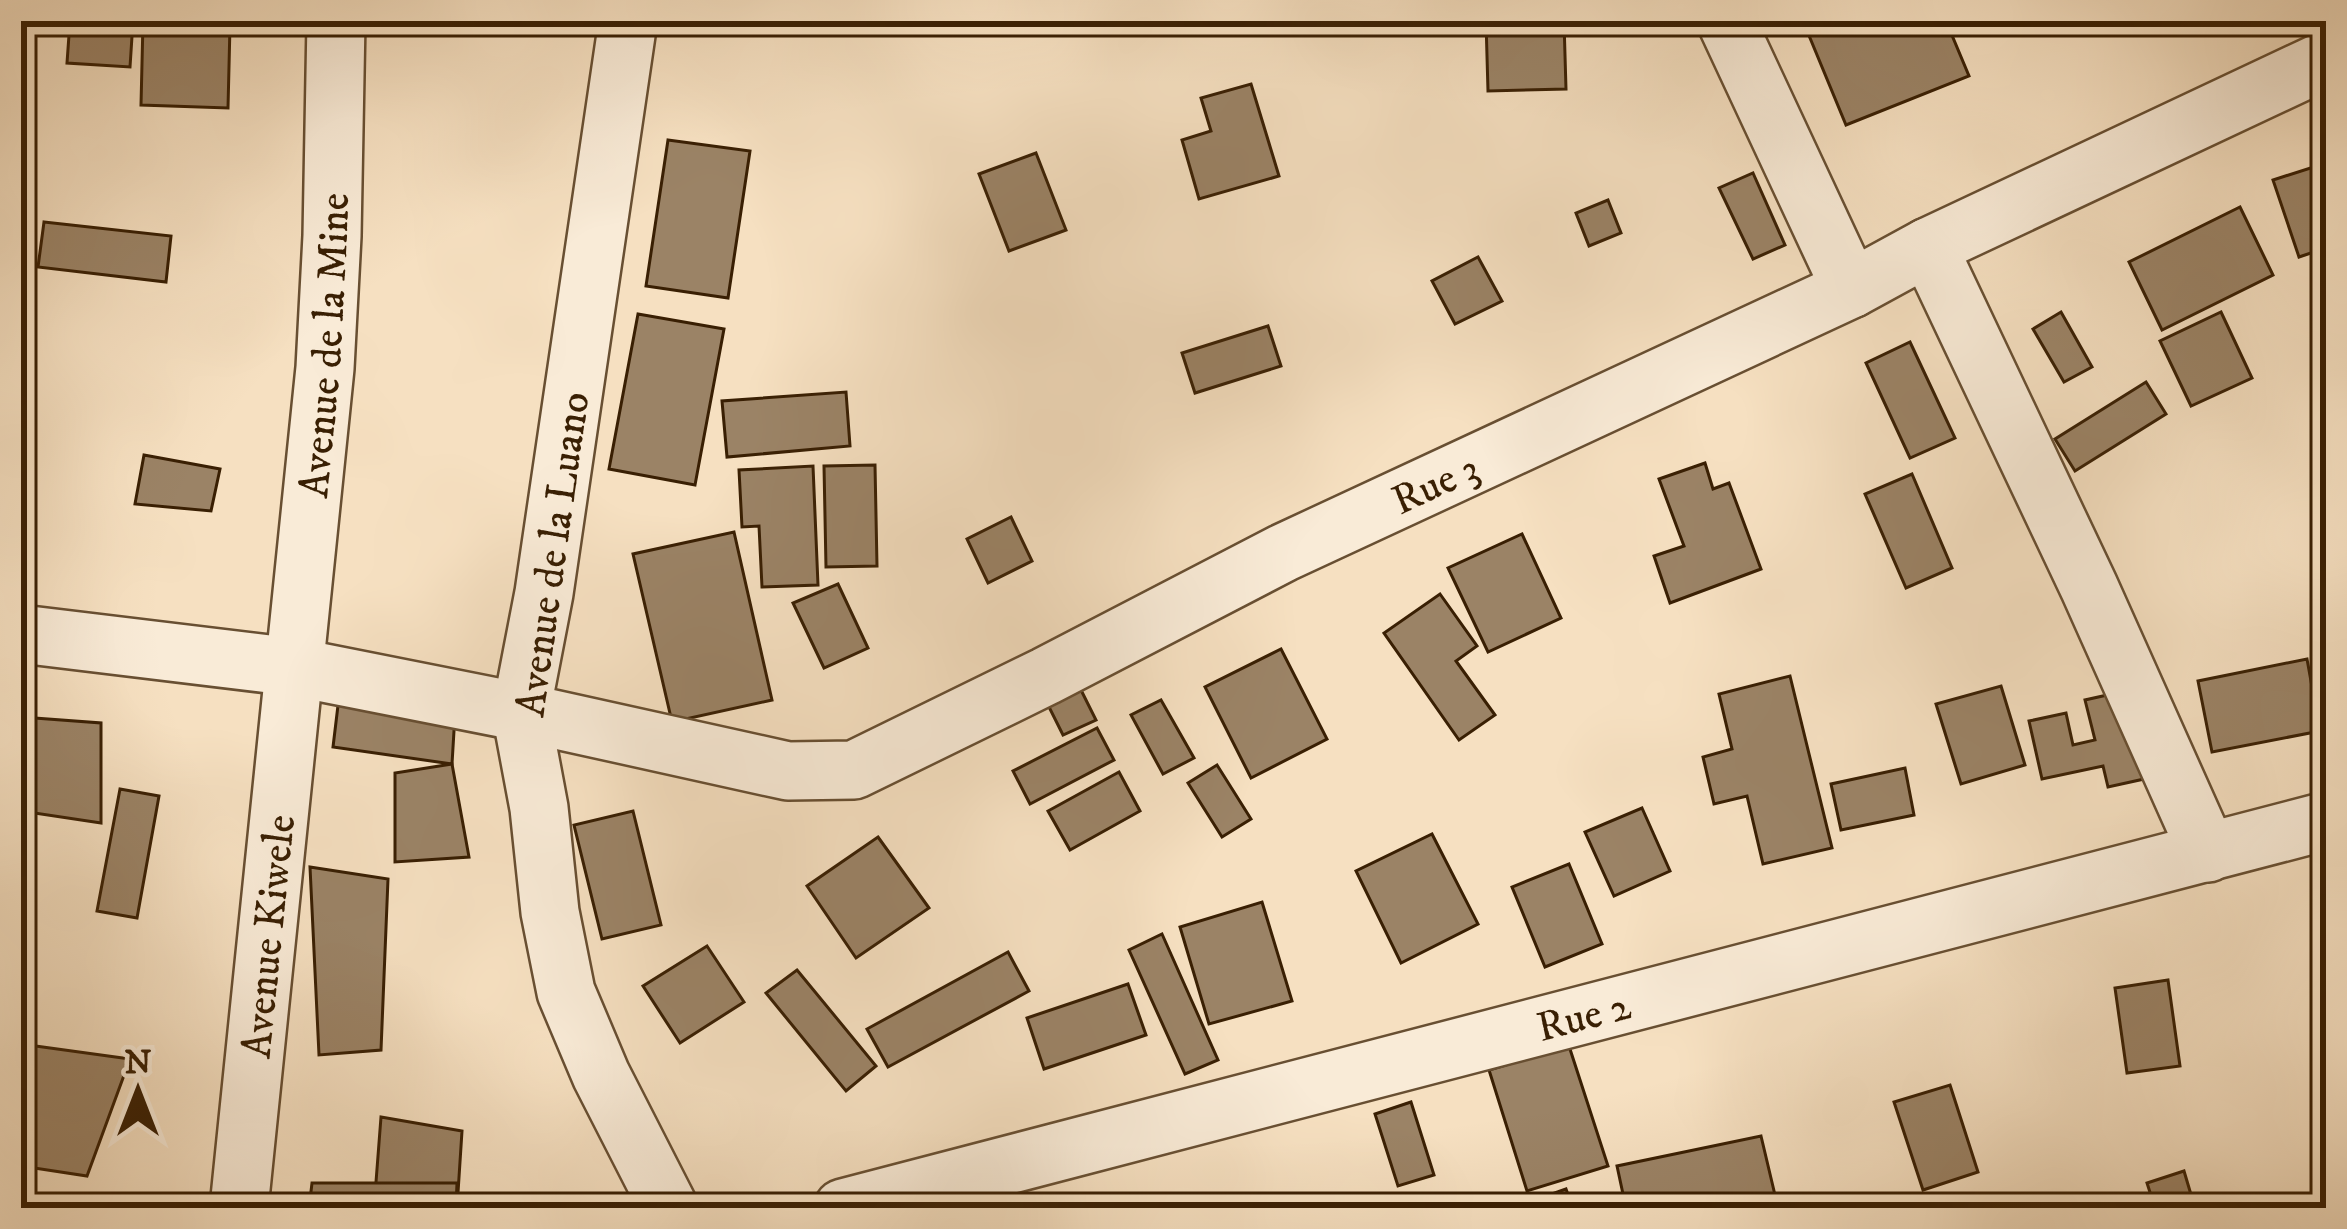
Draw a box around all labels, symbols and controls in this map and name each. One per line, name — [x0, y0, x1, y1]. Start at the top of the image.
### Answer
street label: Avenue de la Mine — [289, 192, 362, 500]
street label: Avenue de la Luano — [505, 389, 603, 720]
street label: Rue 3 — [1384, 443, 1488, 528]
street label: Avenue Kiwele — [231, 812, 308, 1061]
street label: Rue 2 — [1531, 980, 1637, 1055]
north arrow — [78, 1031, 198, 1151]
text: N — [124, 1043, 152, 1084]

